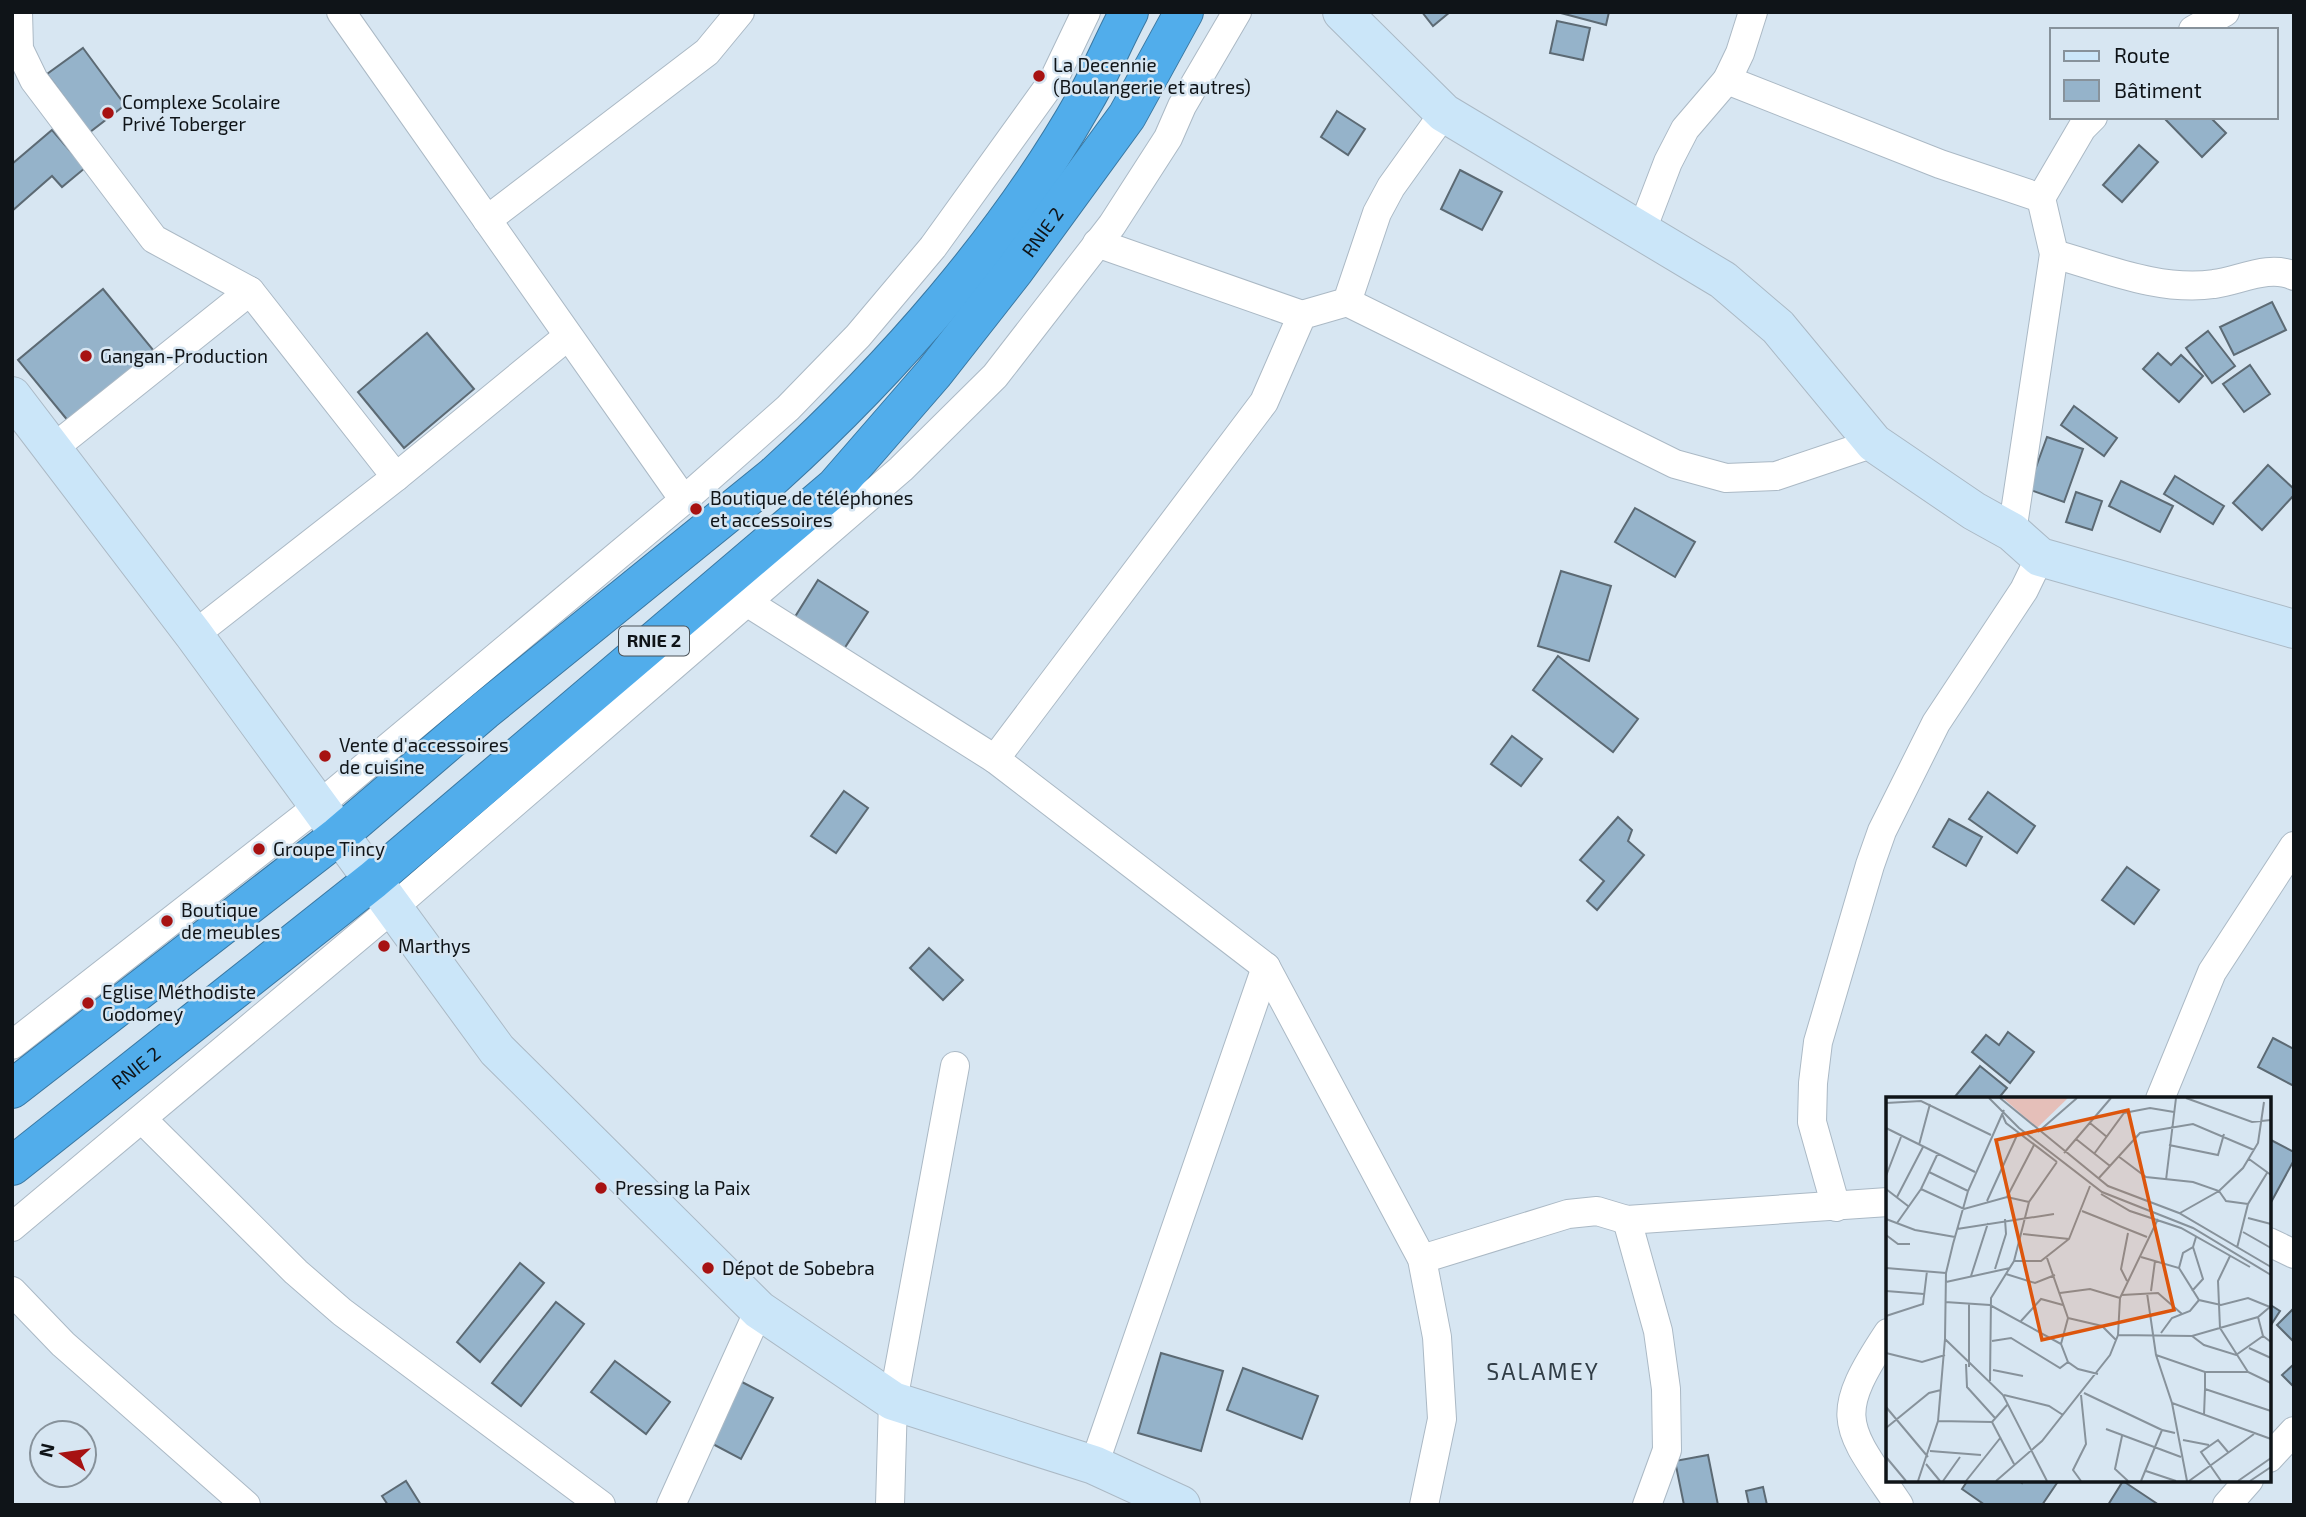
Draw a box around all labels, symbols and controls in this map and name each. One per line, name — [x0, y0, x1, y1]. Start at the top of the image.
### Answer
legend — [2050, 28, 2278, 119]
text: Route — [2114, 42, 2170, 67]
place label: La Decennie (Boulangerie et autres) — [1053, 53, 1251, 98]
marker: La Decennie (Boulangerie et autres) — [1031, 68, 1047, 84]
text: Bâtiment — [2114, 77, 2202, 102]
place label: Complexe Scolaire Privé Toberger — [122, 90, 280, 135]
marker: Complexe Scolaire Privé Toberger — [100, 105, 116, 121]
street label: RNIE 2 — [1016, 202, 1068, 261]
place label: Gangan-Production — [100, 344, 268, 367]
marker: Gangan-Production — [78, 348, 94, 364]
place label: Boutique de téléphones et accessoires — [710, 486, 913, 531]
marker: Boutique de téléphones et accessoires — [688, 501, 704, 517]
road number: RNIE 2 — [619, 626, 689, 656]
place label: Vente d'accessoires de cuisine — [339, 733, 509, 778]
marker: Vente d'accessoires de cuisine — [317, 748, 333, 764]
place label: Groupe Tincy — [273, 837, 385, 860]
marker: Groupe Tincy — [251, 841, 267, 857]
place label: Boutique de meubles — [181, 898, 280, 943]
marker: Boutique de meubles — [159, 913, 175, 929]
place label: Marthys — [398, 934, 471, 957]
marker: Marthys — [376, 938, 392, 954]
place label: Eglise Méthodiste Godomey — [102, 980, 256, 1025]
marker: Eglise Méthodiste Godomey — [80, 995, 96, 1011]
street label: RNIE 2 — [107, 1041, 165, 1094]
inset map — [1886, 1097, 2271, 1482]
place label: Pressing la Paix — [615, 1176, 750, 1199]
marker: Pressing la Paix — [593, 1180, 609, 1196]
place label: Dépot de Sobebra — [722, 1256, 875, 1279]
marker: Dépot de Sobebra — [700, 1260, 716, 1276]
district label: SALAMEY — [1486, 1357, 1600, 1385]
north arrow — [28, 1419, 98, 1489]
text: N — [33, 1441, 59, 1459]

